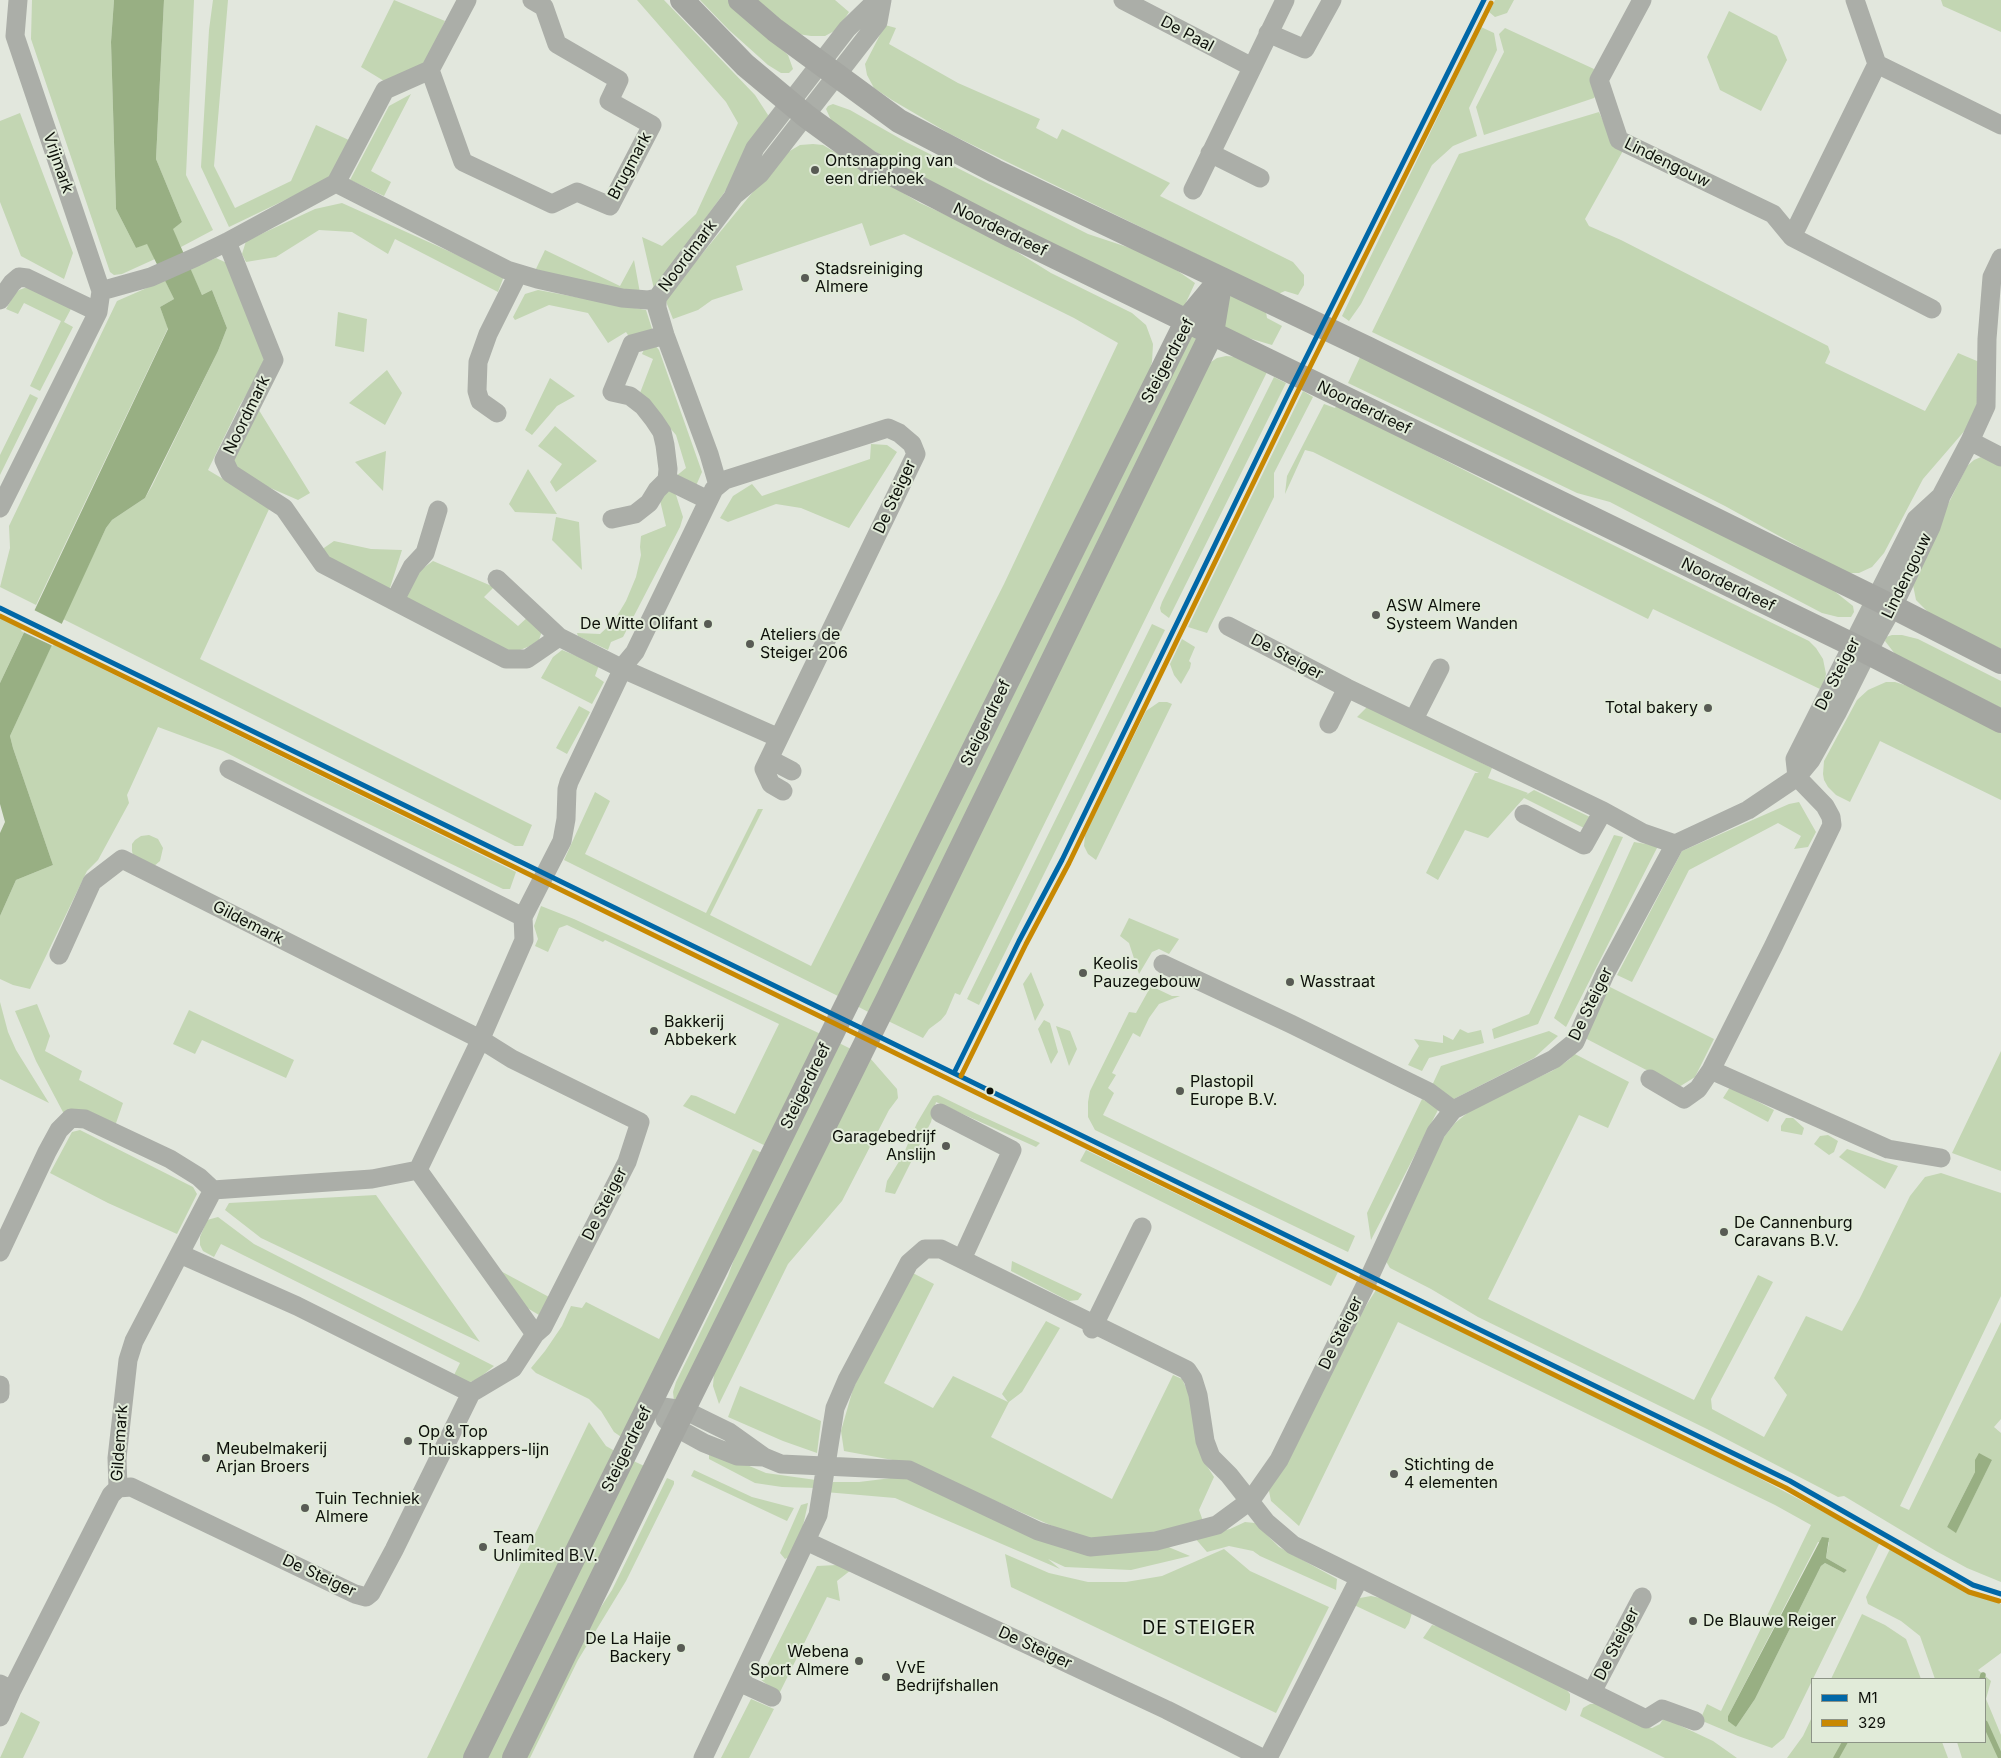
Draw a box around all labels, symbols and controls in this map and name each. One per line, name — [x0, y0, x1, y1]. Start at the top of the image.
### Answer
street label: De Paal — [1157, 12, 1217, 56]
street label: Brugmark — [604, 129, 656, 203]
street label: Vrijmark — [39, 130, 77, 196]
street label: Lindengouw — [1621, 134, 1713, 192]
place label: Ontsnapping van een driehoek — [825, 151, 953, 189]
marker: Ontsnapping van een driehoek — [809, 164, 821, 176]
street label: Noorderdreef — [950, 199, 1050, 261]
street label: Noordmark — [655, 216, 721, 296]
place label: Stadsreiniging Almere — [815, 259, 923, 297]
marker: Stadsreiniging Almere — [799, 272, 811, 284]
street label: Steigerdreef — [1138, 315, 1198, 407]
street label: Noordmark — [220, 373, 274, 457]
street label: Noorderdreef — [1314, 377, 1414, 439]
street label: De Steiger — [870, 457, 920, 537]
street label: Lindengouw — [1878, 530, 1936, 622]
street label: Noorderdreef — [1678, 554, 1778, 616]
place label: ASW Almere Systeem Wanden — [1386, 596, 1518, 634]
marker: ASW Almere Systeem Wanden — [1370, 609, 1382, 621]
place label: De Witte Olifant — [580, 614, 698, 634]
marker: De Witte Olifant — [702, 618, 714, 630]
place label: Ateliers de Steiger 206 — [760, 625, 848, 663]
street label: De Steiger — [1248, 630, 1326, 684]
street label: De Steiger — [1811, 634, 1865, 714]
marker: Ateliers de Steiger 206 — [744, 638, 756, 650]
street label: Steigerdreef — [957, 677, 1015, 769]
place label: Total bakery — [1605, 698, 1698, 718]
marker: Total bakery — [1702, 702, 1714, 714]
street label: Gildemark — [209, 897, 287, 949]
place label: Keolis Pauzegebouw — [1093, 954, 1201, 992]
street label: De Steiger — [1565, 964, 1617, 1044]
marker: Keolis Pauzegebouw — [1077, 967, 1089, 979]
place label: Wasstraat — [1300, 972, 1375, 992]
marker: Wasstraat — [1284, 976, 1296, 988]
place label: Bakkerij Abbekerk — [664, 1012, 737, 1050]
marker: Bakkerij Abbekerk — [648, 1025, 660, 1037]
street label: Steigerdreef — [777, 1040, 835, 1132]
place label: Plastopil Europe B.V. — [1190, 1072, 1277, 1110]
marker: Plastopil Europe B.V. — [1174, 1085, 1186, 1097]
unlabelled marker — [985, 1086, 995, 1096]
place label: Garagebedrijf Anslijn — [832, 1127, 936, 1165]
marker: Garagebedrijf Anslijn — [940, 1140, 952, 1152]
street label: De Steiger — [578, 1164, 632, 1244]
place label: De Cannenburg Caravans B.V. — [1734, 1213, 1853, 1251]
marker: De Cannenburg Caravans B.V. — [1718, 1226, 1730, 1238]
street label: De Steiger — [1315, 1293, 1367, 1373]
street label: Steigerdreef — [598, 1403, 656, 1495]
street label: Gildemark — [108, 1404, 132, 1482]
place label: Op & Top Thuiskappers-lijn — [418, 1422, 549, 1460]
marker: Op & Top Thuiskappers-lijn — [402, 1435, 414, 1447]
place label: Meubelmakerij Arjan Broers — [216, 1439, 327, 1477]
marker: Meubelmakerij Arjan Broers — [200, 1452, 212, 1464]
place label: Stichting de 4 elementen — [1404, 1455, 1498, 1493]
marker: Stichting de 4 elementen — [1388, 1468, 1400, 1480]
place label: Tuin Techniek Almere — [315, 1489, 420, 1527]
marker: Tuin Techniek Almere — [299, 1502, 311, 1514]
place label: Team Unlimited B.V. — [493, 1528, 598, 1566]
marker: Team Unlimited B.V. — [477, 1541, 489, 1553]
street label: De Steiger — [279, 1551, 359, 1601]
street label: De Steiger — [1590, 1604, 1644, 1684]
place label: De Blauwe Reiger — [1703, 1611, 1836, 1631]
marker: De Blauwe Reiger — [1687, 1615, 1699, 1627]
district label: DE STEIGER — [1141, 1618, 1257, 1640]
street label: De Steiger — [995, 1623, 1075, 1673]
place label: De La Haije Backery — [585, 1629, 671, 1667]
marker: De La Haije Backery — [675, 1642, 687, 1654]
place label: Webena Sport Almere — [750, 1642, 849, 1680]
marker: Webena Sport Almere — [853, 1655, 865, 1667]
place label: VvE Bedrijfshallen — [896, 1658, 999, 1696]
marker: VvE Bedrijfshallen — [880, 1671, 892, 1683]
legend — [1811, 1678, 1986, 1743]
text: M1 — [1858, 1688, 1878, 1707]
text: 329 — [1858, 1713, 1886, 1732]

